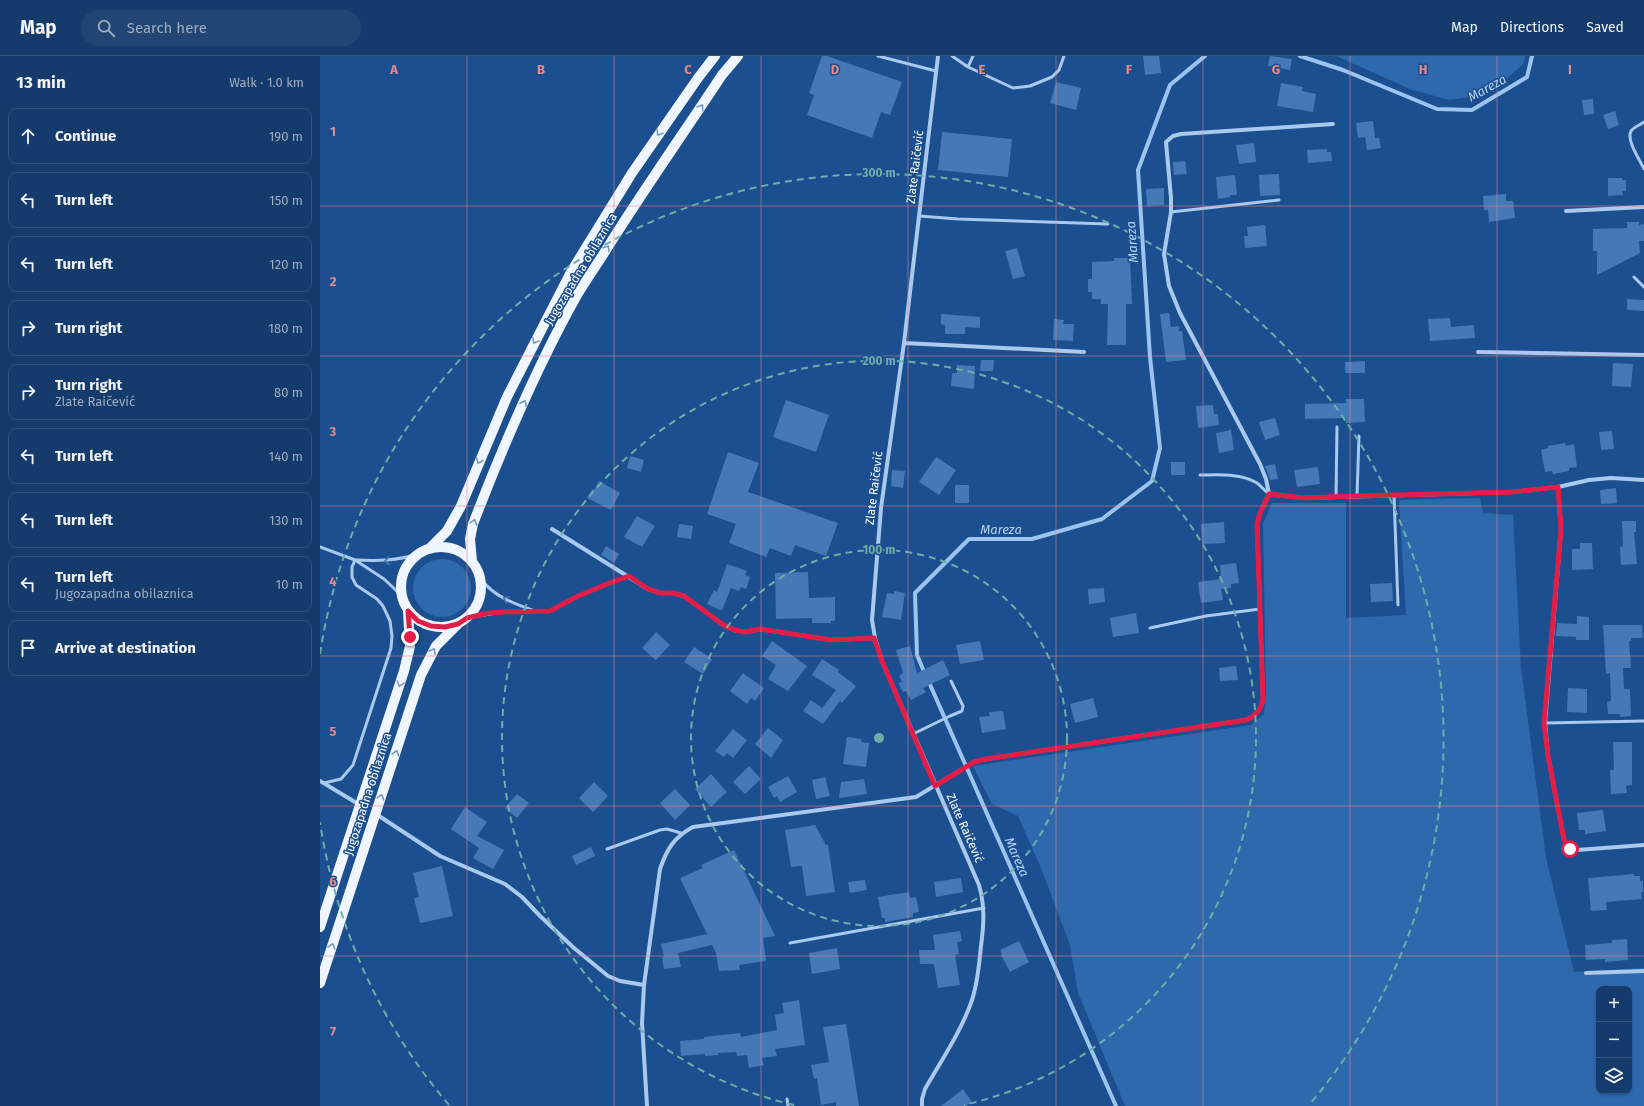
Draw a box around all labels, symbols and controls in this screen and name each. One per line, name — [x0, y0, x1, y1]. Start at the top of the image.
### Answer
search box — [81, 10, 361, 46]
text: Map — [20, 16, 57, 39]
icon: search — [95, 17, 117, 39]
text: Search here — [127, 19, 207, 37]
text: Map — [1451, 19, 1478, 36]
text: Directions — [1500, 19, 1564, 36]
text: Saved — [1586, 19, 1624, 36]
text: A — [389, 62, 398, 77]
text: B — [537, 62, 545, 77]
text: C — [684, 62, 692, 77]
text: D — [831, 62, 840, 77]
text: E — [979, 62, 986, 77]
text: F — [1126, 62, 1133, 77]
text: G — [1272, 62, 1280, 77]
text: H — [1419, 62, 1427, 77]
text: I — [1568, 62, 1572, 77]
water label: Mareza — [1465, 71, 1509, 105]
text: 13 min — [16, 72, 66, 93]
text: Walk · 1.0 km — [229, 75, 304, 90]
one-way arrow — [696, 104, 704, 111]
text: 1 — [330, 124, 336, 139]
icon: ahead — [17, 125, 39, 147]
text: Continue — [55, 127, 116, 145]
text: 190 m — [269, 129, 303, 144]
one-way arrow — [656, 129, 664, 136]
street label: Zlate Raičević — [904, 129, 926, 205]
text: 300 m — [861, 166, 896, 180]
icon: left — [17, 189, 39, 211]
text: Turn left — [55, 191, 113, 209]
text: 150 m — [269, 193, 303, 208]
street label: Jugozapadna obilaznica — [542, 211, 620, 327]
water label: Mareza — [1123, 221, 1141, 263]
one-way arrow — [603, 245, 610, 252]
icon: left — [17, 253, 39, 275]
text: Turn left — [55, 255, 113, 273]
text: 120 m — [269, 257, 303, 272]
text: 2 — [330, 274, 337, 289]
icon: right — [17, 317, 39, 339]
text: Turn right — [55, 319, 122, 337]
text: 180 m — [268, 321, 303, 336]
one-way arrow — [533, 336, 540, 344]
text: 200 m — [862, 354, 896, 368]
text: Turn right — [55, 376, 122, 394]
icon: right — [17, 381, 39, 403]
text: 80 m — [274, 385, 303, 400]
text: Zlate Raičević — [55, 394, 135, 409]
one-way arrow — [519, 399, 527, 407]
text: 3 — [329, 424, 337, 439]
icon: left — [17, 445, 39, 467]
text: Turn left — [55, 447, 113, 465]
text: 140 m — [269, 449, 303, 464]
street label: Zlate Raičević — [863, 450, 885, 526]
one-way arrow — [476, 458, 484, 465]
icon: left — [17, 509, 39, 531]
text: Turn left — [55, 511, 113, 529]
text: 130 m — [269, 513, 303, 528]
one-way arrow — [469, 519, 478, 526]
water label: Mareza — [980, 522, 1022, 537]
text: 100 m — [863, 543, 895, 557]
one-way arrow — [384, 556, 390, 565]
text: Turn left — [55, 568, 113, 586]
icon: left — [17, 573, 39, 595]
text: 4 — [329, 574, 337, 589]
text: 10 m — [276, 577, 303, 592]
text: Jugozapadna obilaznica — [55, 586, 194, 601]
one-way arrow — [503, 596, 510, 604]
route end — [401, 628, 419, 646]
icon: arrive — [17, 637, 39, 659]
text: Arrive at destination — [55, 639, 196, 657]
one-way arrow — [428, 648, 435, 655]
one-way arrow — [396, 680, 405, 687]
text: 5 — [330, 724, 337, 739]
street label: Jugozapadna obilaznica — [342, 731, 394, 857]
centre of rings — [872, 731, 886, 745]
one-way arrow — [391, 750, 399, 757]
street label: Zlate Raičević — [944, 791, 987, 865]
one-way arrow — [376, 794, 385, 801]
water label: Mareza — [1002, 835, 1032, 879]
route start — [1561, 840, 1579, 858]
text: 6 — [329, 874, 337, 889]
one-way arrow — [327, 942, 336, 949]
map controls — [1596, 986, 1632, 1094]
button: + — [1596, 986, 1632, 1022]
button: − — [1596, 1022, 1632, 1058]
text: 7 — [330, 1024, 336, 1039]
button: layers — [1596, 1058, 1632, 1094]

